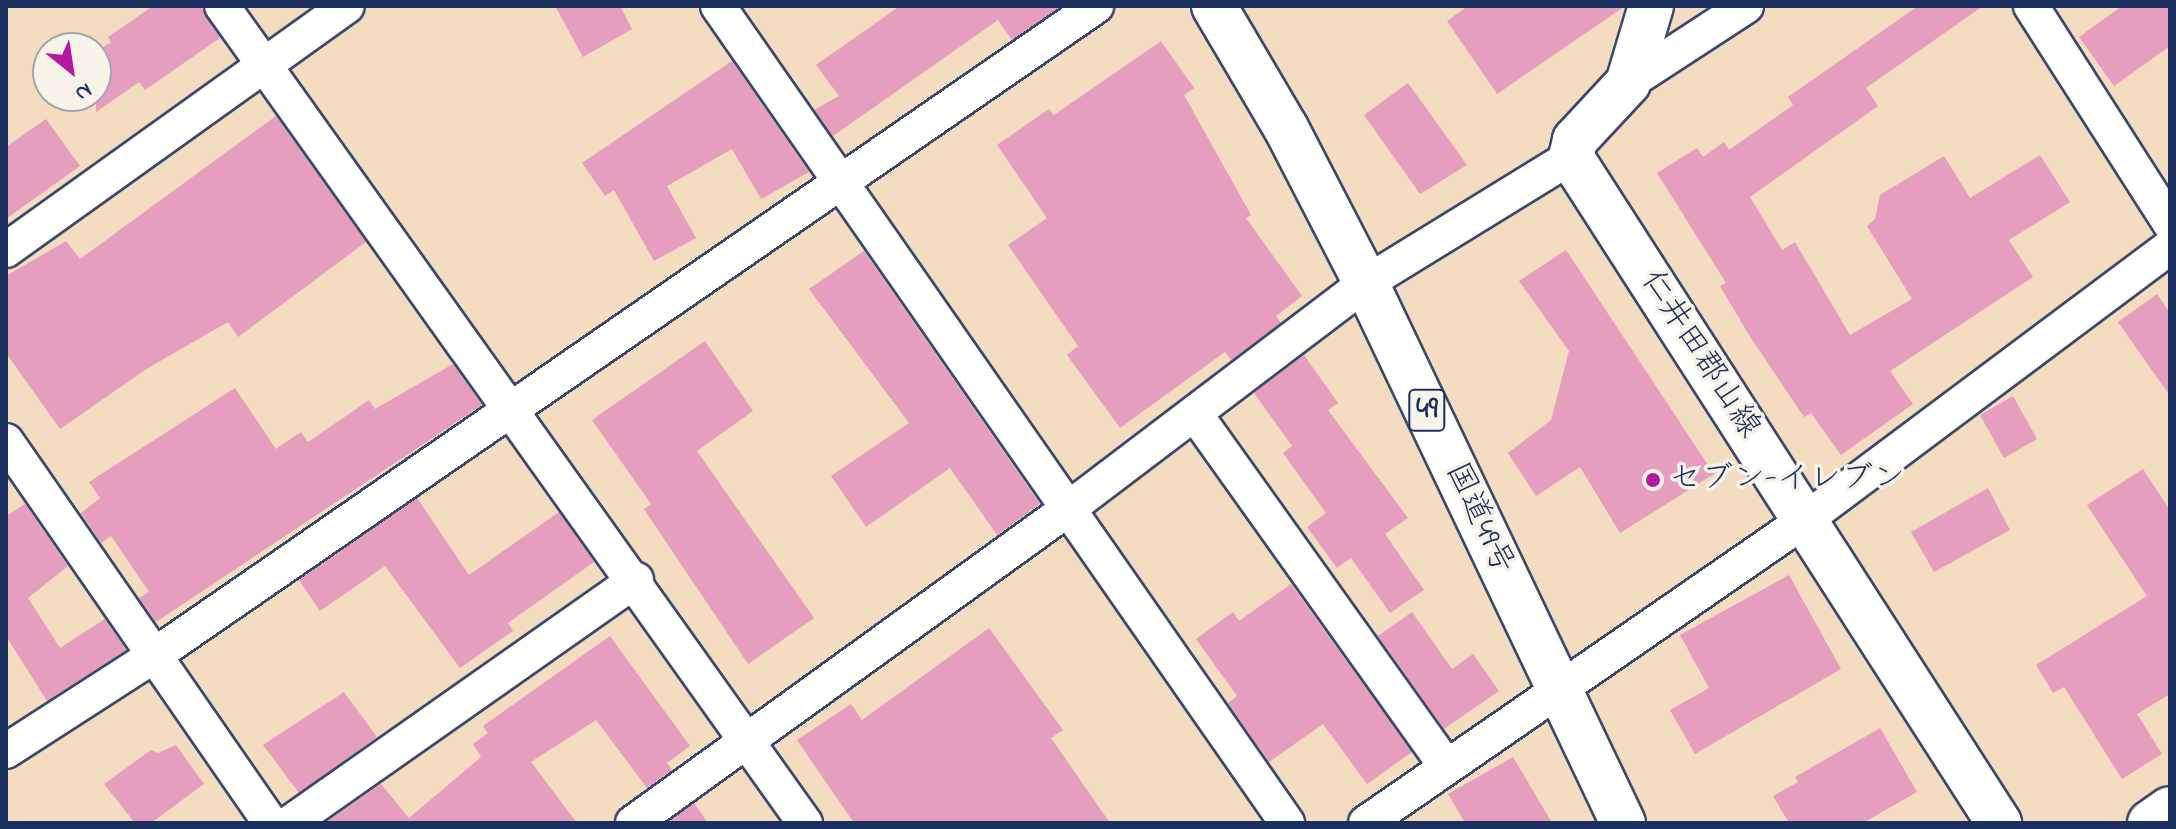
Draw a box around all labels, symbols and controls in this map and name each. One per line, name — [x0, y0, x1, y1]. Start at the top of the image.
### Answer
north arrow — [32, 32, 112, 112]
text: N — [69, 73, 97, 109]
street label: 仁井田郡山線 — [1631, 264, 1767, 446]
road number: 49 — [1407, 384, 1447, 436]
street label: 国道49号 — [1435, 457, 1521, 581]
place label: セブン-イレブン — [1669, 461, 1905, 499]
marker: セブン-イレブン — [1644, 471, 1662, 489]

